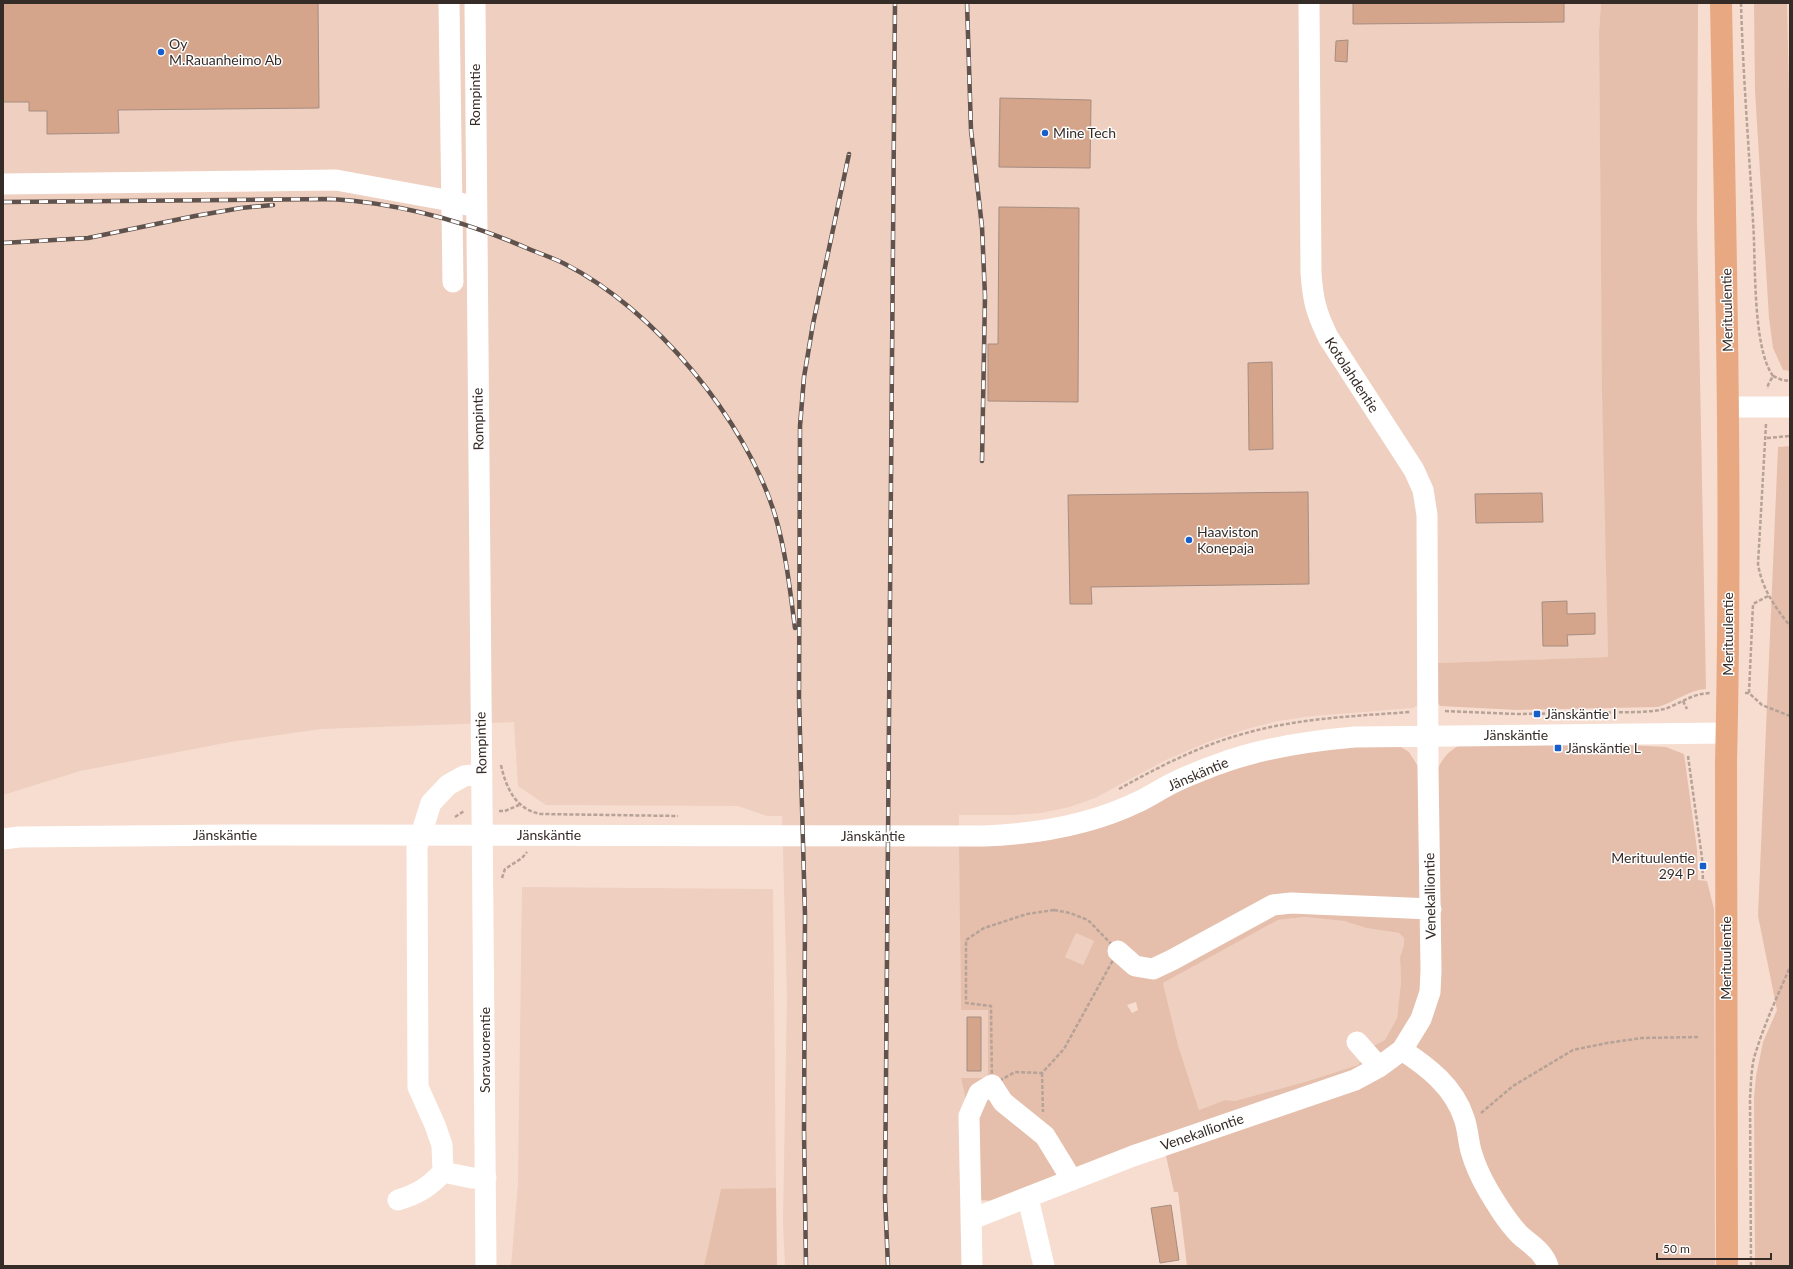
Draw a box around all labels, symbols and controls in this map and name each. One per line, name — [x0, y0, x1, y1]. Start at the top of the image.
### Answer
place label: Oy M.Rauanheimo Ab — [169, 35, 282, 68]
marker: Oy M.Rauanheimo Ab — [156, 47, 166, 57]
street label: Rompintie — [466, 64, 483, 126]
place label: Mine Tech — [1053, 124, 1116, 141]
marker: Mine Tech — [1040, 128, 1050, 138]
street label: Merituulentie — [1717, 268, 1736, 352]
street label: Kotolahdentie — [1322, 334, 1383, 416]
street label: Rompintie — [468, 388, 487, 451]
place label: Haaviston Konepaja — [1197, 523, 1259, 556]
marker: Haaviston Konepaja — [1184, 535, 1194, 545]
street label: Merituulentie — [1719, 592, 1736, 676]
place label: Jänskäntie I — [1545, 705, 1617, 722]
marker: Jänskäntie I — [1532, 709, 1542, 719]
street label: Rompintie — [471, 712, 490, 775]
street label: Jänskäntie — [1484, 726, 1548, 743]
place label: Jänskäntie L — [1566, 739, 1641, 756]
marker: Jänskäntie L — [1553, 743, 1563, 753]
street label: Jänskäntie — [1165, 753, 1231, 794]
street label: Jänskäntie — [193, 826, 257, 843]
street label: Jänskäntie — [517, 826, 581, 843]
street label: Jänskäntie — [841, 827, 905, 844]
place label: Merituulentie 294 P — [1611, 849, 1695, 882]
street label: Venekalliontie — [1420, 852, 1439, 940]
marker: Merituulentie 294 P — [1698, 861, 1708, 871]
street label: Merituulentie — [1717, 916, 1734, 1000]
street label: Soravuorentie — [476, 1007, 493, 1093]
street label: Venekalliontie — [1158, 1109, 1246, 1154]
scale bar — [1657, 1235, 1771, 1261]
text: 50 m — [1663, 1241, 1690, 1256]

